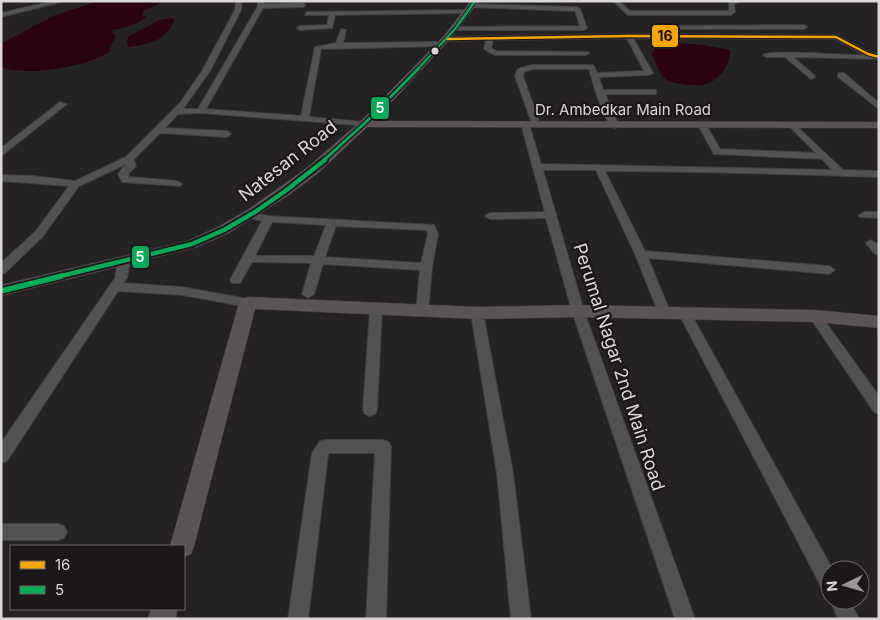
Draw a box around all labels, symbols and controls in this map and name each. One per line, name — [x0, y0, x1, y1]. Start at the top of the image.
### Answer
line badge: 16 — [651, 24, 679, 48]
text: 16 — [657, 27, 673, 44]
unlabelled marker — [430, 46, 440, 56]
line badge: 5 — [370, 96, 390, 120]
text: 5 — [376, 99, 385, 116]
street label: Dr. Ambedkar Main Road — [535, 100, 711, 119]
street label: Natesan Road — [234, 116, 341, 205]
street label: Perumal Nagar 2nd Main Road — [570, 241, 669, 493]
line badge: 5 — [131, 245, 150, 269]
text: 5 — [136, 248, 145, 265]
legend — [10, 545, 185, 610]
text: 16 — [55, 555, 70, 574]
north arrow — [820, 560, 870, 610]
text: 5 — [55, 580, 64, 599]
text: N — [823, 580, 840, 592]

